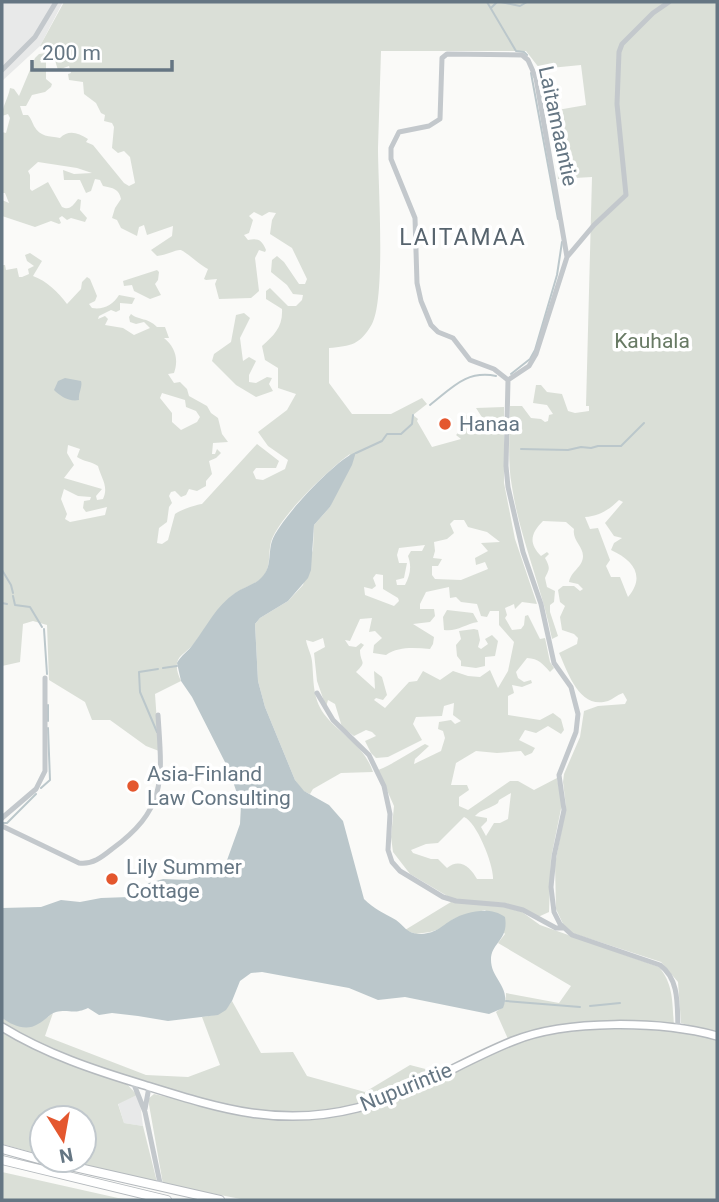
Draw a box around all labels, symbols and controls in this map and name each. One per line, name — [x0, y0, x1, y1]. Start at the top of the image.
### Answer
scale bar — [32, 28, 172, 72]
text: 200 m — [42, 41, 101, 65]
street label: Laitamaantie — [534, 64, 582, 188]
district label: LAITAMAA — [399, 224, 527, 251]
park label: Kauhala — [614, 329, 690, 353]
place label: Hanaa — [459, 412, 520, 436]
marker: Hanaa — [437, 416, 453, 432]
place label: Asia-Finland Law Consulting — [147, 762, 291, 810]
marker: Asia-Finland Law Consulting — [125, 778, 141, 794]
place label: Lily Summer Cottage — [126, 855, 242, 903]
marker: Lily Summer Cottage — [104, 871, 120, 887]
street label: Nupurintie — [357, 1058, 455, 1116]
north arrow — [28, 1104, 98, 1174]
text: N — [57, 1143, 75, 1168]

